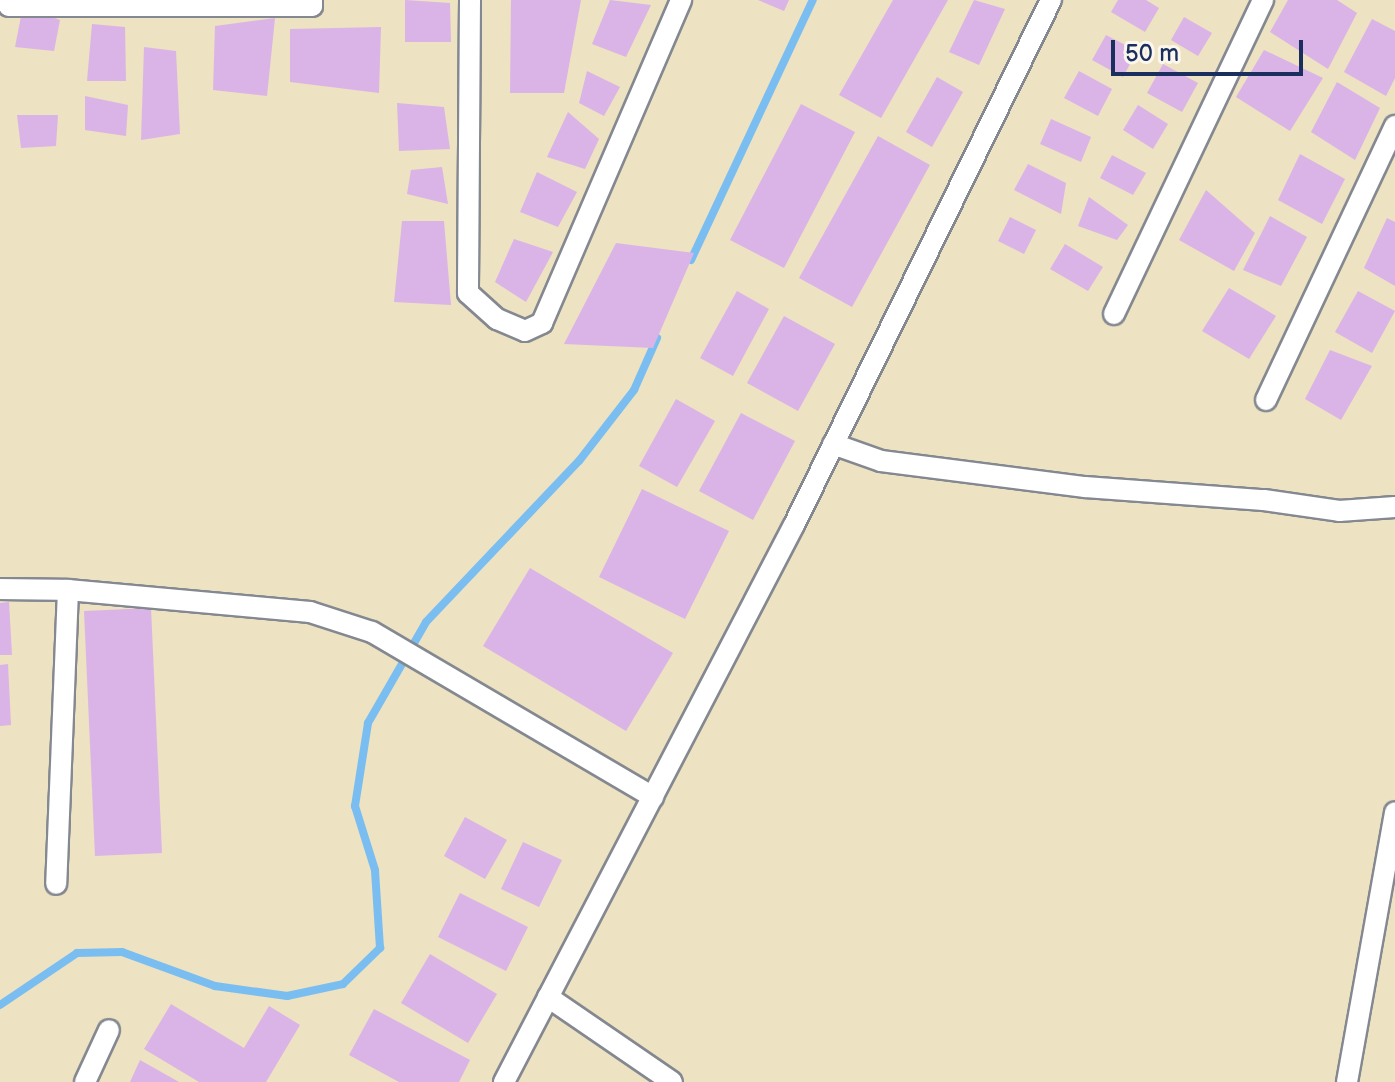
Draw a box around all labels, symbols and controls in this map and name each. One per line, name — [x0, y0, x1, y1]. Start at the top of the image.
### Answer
scale bar — [1115, 24, 1307, 74]
text: 50 m — [1125, 39, 1179, 68]

